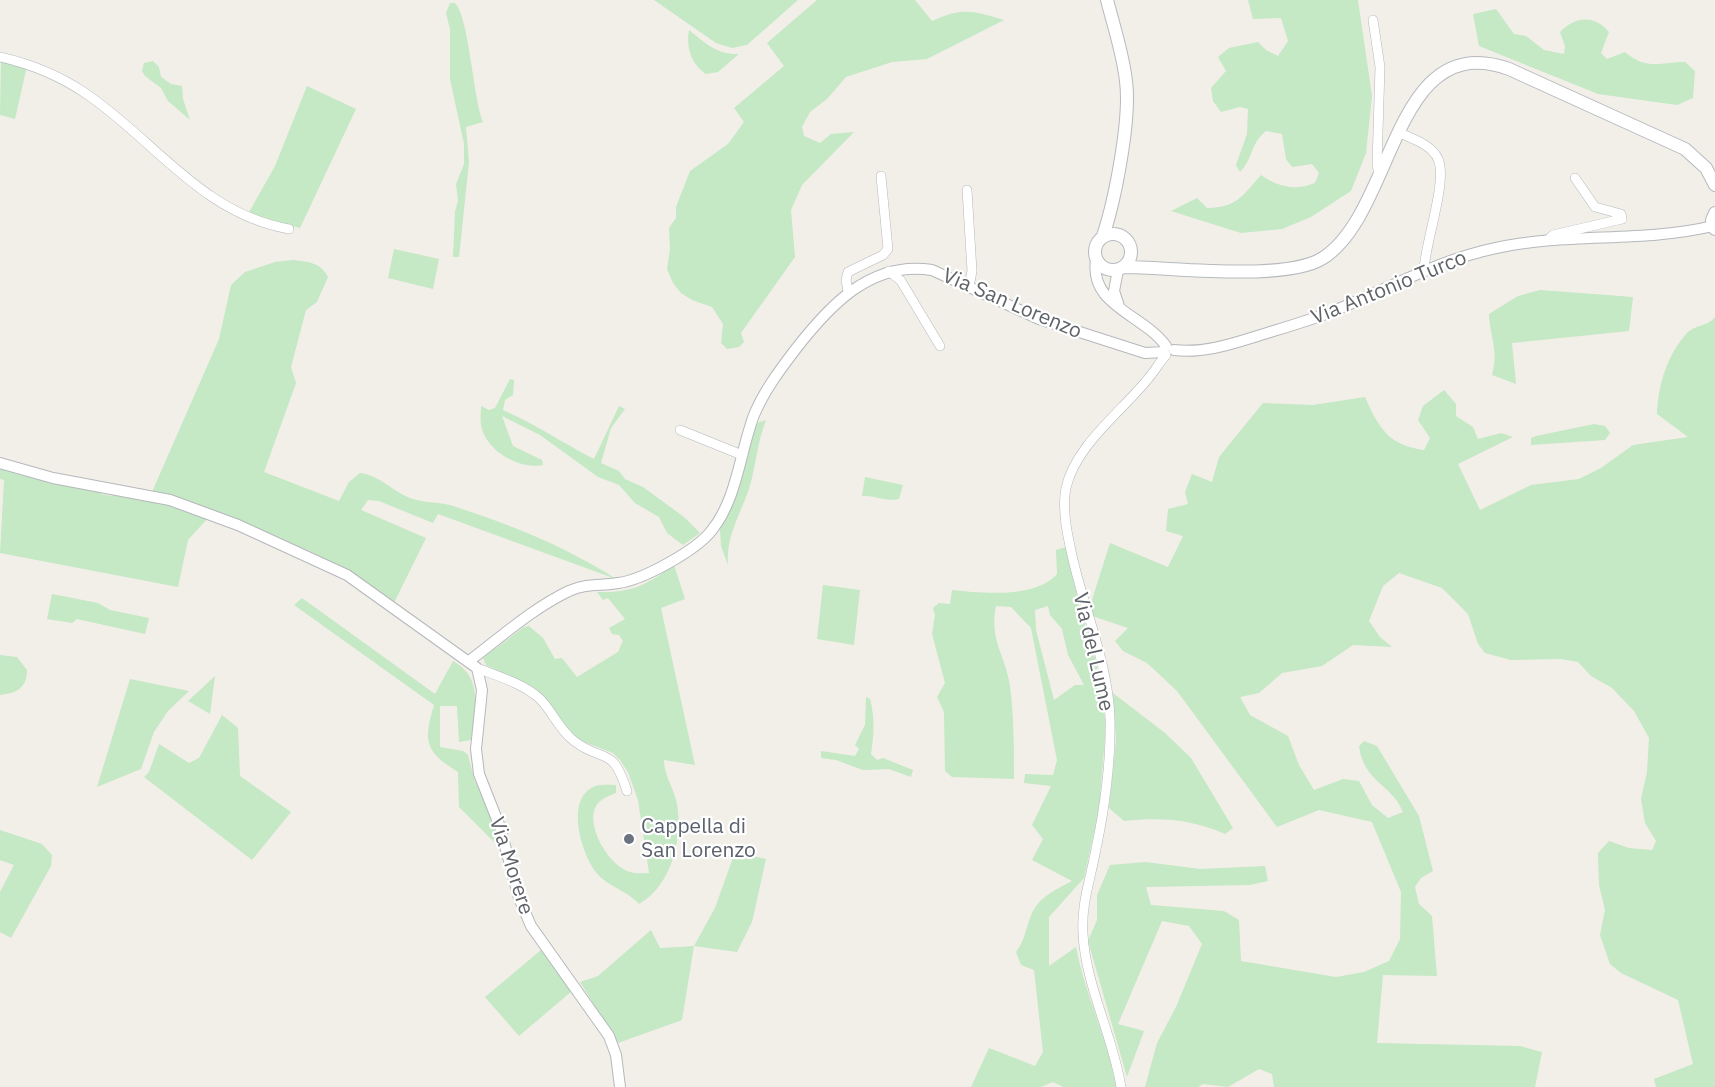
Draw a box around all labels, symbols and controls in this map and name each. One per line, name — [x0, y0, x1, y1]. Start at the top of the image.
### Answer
street label: Via Antonio Turco — [1308, 245, 1470, 331]
street label: Via San Lorenzo — [939, 263, 1085, 345]
street label: Via del Lume — [1067, 590, 1119, 714]
street label: Via Morere — [483, 814, 539, 918]
place label: Cappella di San Lorenzo — [641, 814, 756, 864]
marker: Cappella di San Lorenzo — [622, 832, 636, 846]

